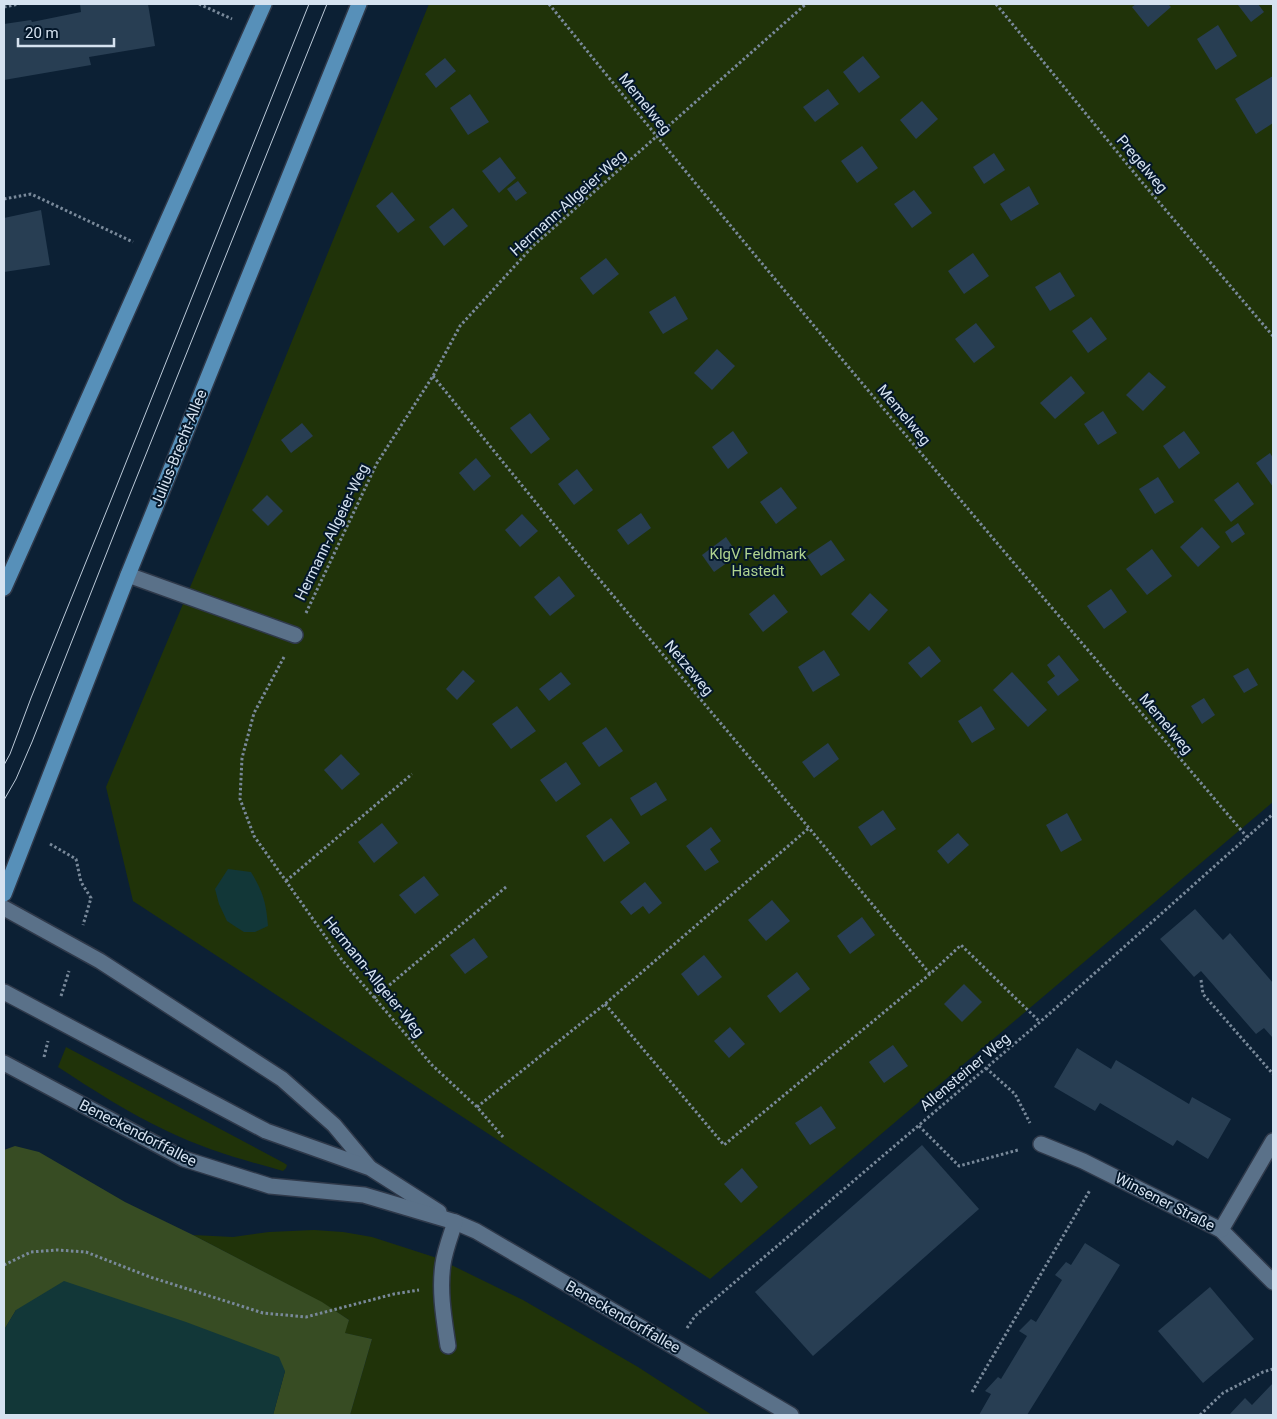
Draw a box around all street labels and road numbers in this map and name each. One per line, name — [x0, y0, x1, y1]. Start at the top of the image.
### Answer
street label: Memelweg — [615, 70, 675, 138]
street label: Pregelweg — [1113, 131, 1171, 197]
street label: Hermann-Allgeier-Weg — [506, 146, 630, 260]
street label: Memelweg — [873, 381, 935, 449]
street label: Julius-Brecht-Allee — [147, 387, 211, 509]
street label: Hermann-Allgeier-Weg — [291, 461, 373, 603]
street label: Netzeweg — [661, 637, 717, 699]
street label: Memelweg — [1135, 690, 1197, 758]
street label: Hermann-Allgeier-Weg — [320, 913, 428, 1041]
street label: Allensteiner Weg — [916, 1029, 1014, 1115]
street label: Beneckendorffallee — [76, 1096, 200, 1170]
street label: Winsener Straße — [1112, 1169, 1218, 1235]
street label: Beneckendorffallee — [563, 1277, 683, 1357]

